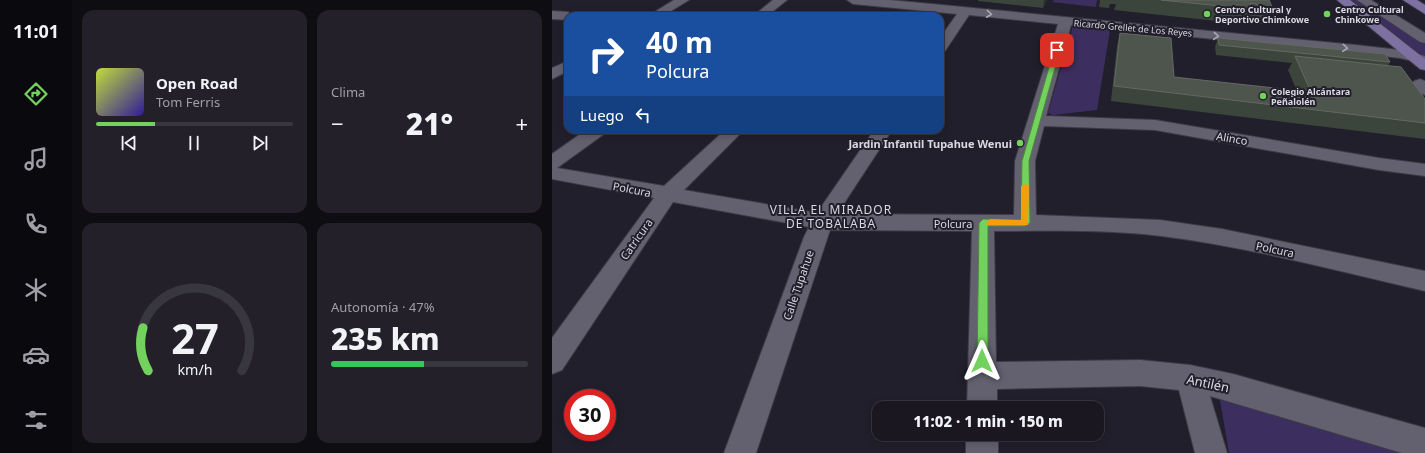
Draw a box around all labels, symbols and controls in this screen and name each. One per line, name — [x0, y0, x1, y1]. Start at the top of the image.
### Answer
place label: Centro Cultural y Deportivo Chimkowe — [1215, 3, 1309, 26]
place label: Centro Cultural Chinkowe — [1335, 3, 1404, 26]
one-way arrow — [986, 9, 992, 18]
marker: Centro Cultural y Deportivo Chimkowe — [1202, 9, 1212, 19]
marker: Centro Cultural Chinkowe — [1322, 9, 1332, 19]
street label: Ricardo Grellet de Los Reyes — [1073, 16, 1193, 40]
text: 11:01 — [13, 19, 59, 43]
text: 40 m — [646, 23, 713, 61]
icon: right — [580, 28, 632, 80]
one-way arrow — [1213, 31, 1219, 40]
pin — [1040, 33, 1074, 67]
icon: arrive — [1046, 39, 1068, 61]
one-way arrow — [1342, 43, 1348, 52]
text: Polcura — [646, 59, 709, 83]
text: Open Road — [156, 73, 238, 93]
icon: directions — [22, 80, 50, 108]
text: Clima — [331, 83, 365, 101]
place label: Colegio Alcántara Peñalolén — [1271, 85, 1350, 108]
marker: Colegio Alcántara Peñalolén — [1258, 91, 1268, 101]
text: Tom Ferris — [156, 93, 220, 111]
text: 21° — [406, 103, 453, 144]
icon: left — [632, 104, 654, 126]
text: Luego — [580, 105, 624, 125]
text: − — [331, 108, 344, 138]
text: + — [515, 108, 528, 138]
street label: Alinco — [1215, 128, 1249, 148]
icon: previous — [118, 132, 140, 154]
icon: pause — [183, 132, 205, 154]
icon: next — [249, 132, 271, 154]
place label: Jardin Infantil Tupahue Wenui — [847, 136, 1012, 151]
marker: Jardin Infantil Tupahue Wenui — [1015, 138, 1025, 148]
icon: music — [22, 145, 50, 173]
street label: Polcura — [612, 178, 652, 200]
district label: VILLA EL MIRADOR DE TOBALABA — [770, 201, 892, 232]
icon: phone — [22, 210, 50, 238]
street label: Catricura — [616, 215, 656, 263]
street label: Polcura — [934, 216, 972, 231]
street label: Polcura — [1254, 238, 1296, 260]
street label: Calle Tupahue — [779, 248, 817, 322]
icon: climate — [22, 276, 50, 304]
text: Autonomía · 47% — [331, 298, 435, 316]
text: 27 — [171, 310, 218, 366]
text: 235 km — [331, 318, 440, 359]
position arrow — [961, 340, 1003, 382]
icon: car — [22, 341, 50, 369]
text: km/h — [177, 359, 212, 378]
street label: Antilén — [1185, 370, 1231, 396]
speed limit sign: 30 — [564, 389, 616, 441]
icon: filters — [22, 406, 50, 434]
text: 11:02 · 1 min · 150 m — [913, 411, 1063, 431]

